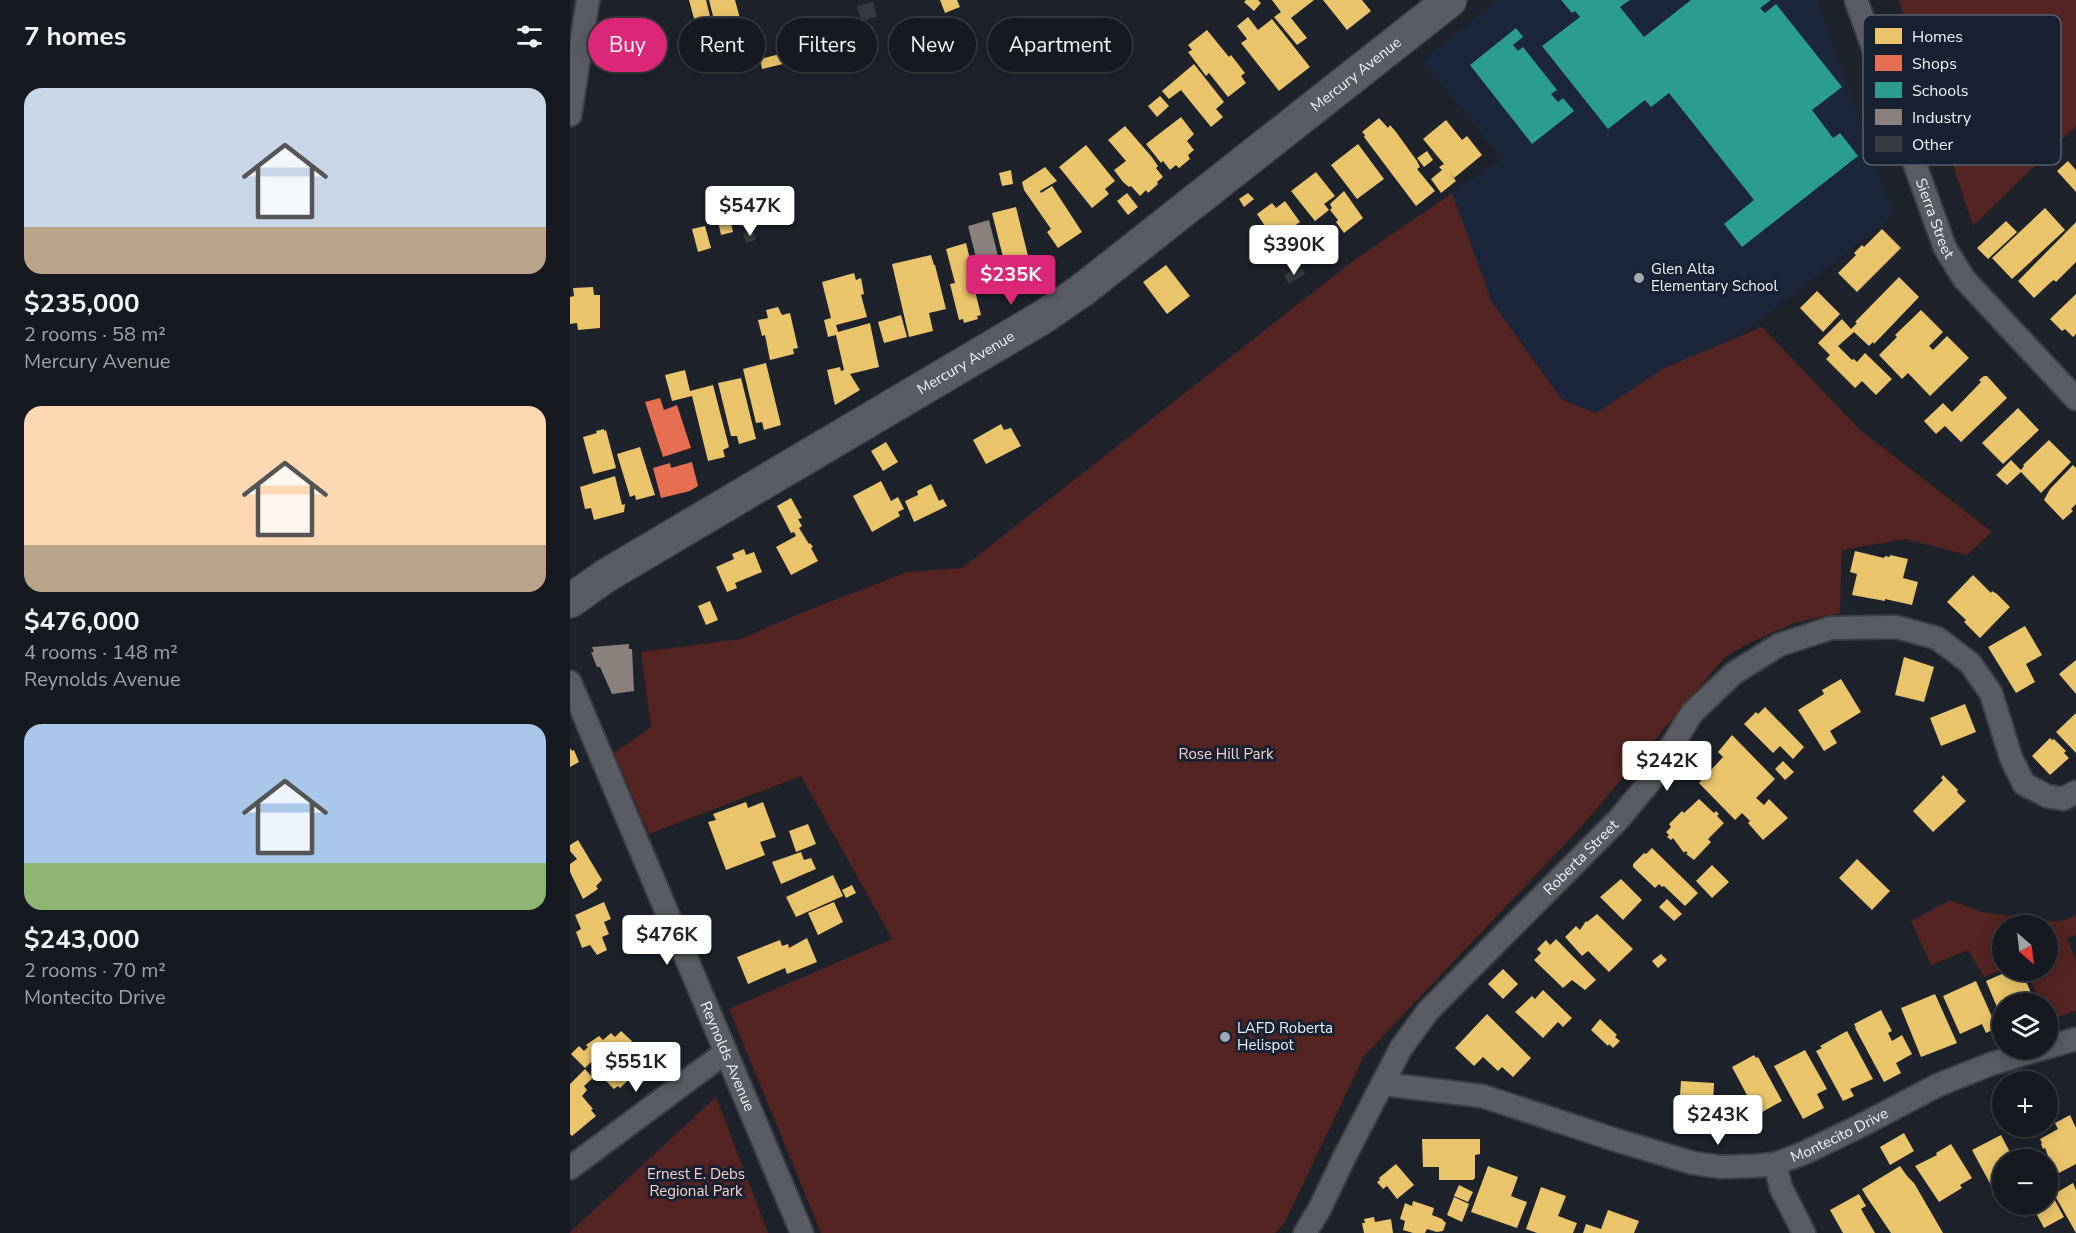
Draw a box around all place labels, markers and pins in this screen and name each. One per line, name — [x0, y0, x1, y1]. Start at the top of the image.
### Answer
pin: $547K — [708, 186, 792, 237]
pin: $390K — [1252, 225, 1336, 276]
pin: $235K — [969, 255, 1053, 306]
place label: Glen Alta Elementary School — [1651, 259, 1778, 296]
marker: Glen Alta Elementary School — [1632, 271, 1646, 285]
pin: $242K — [1625, 741, 1709, 792]
pin: $476K — [625, 915, 709, 966]
place label: LAFD Roberta Helispot — [1237, 1018, 1333, 1055]
marker: LAFD Roberta Helispot — [1218, 1030, 1232, 1044]
pin: $551K — [594, 1042, 678, 1093]
pin: $243K — [1676, 1095, 1760, 1146]

